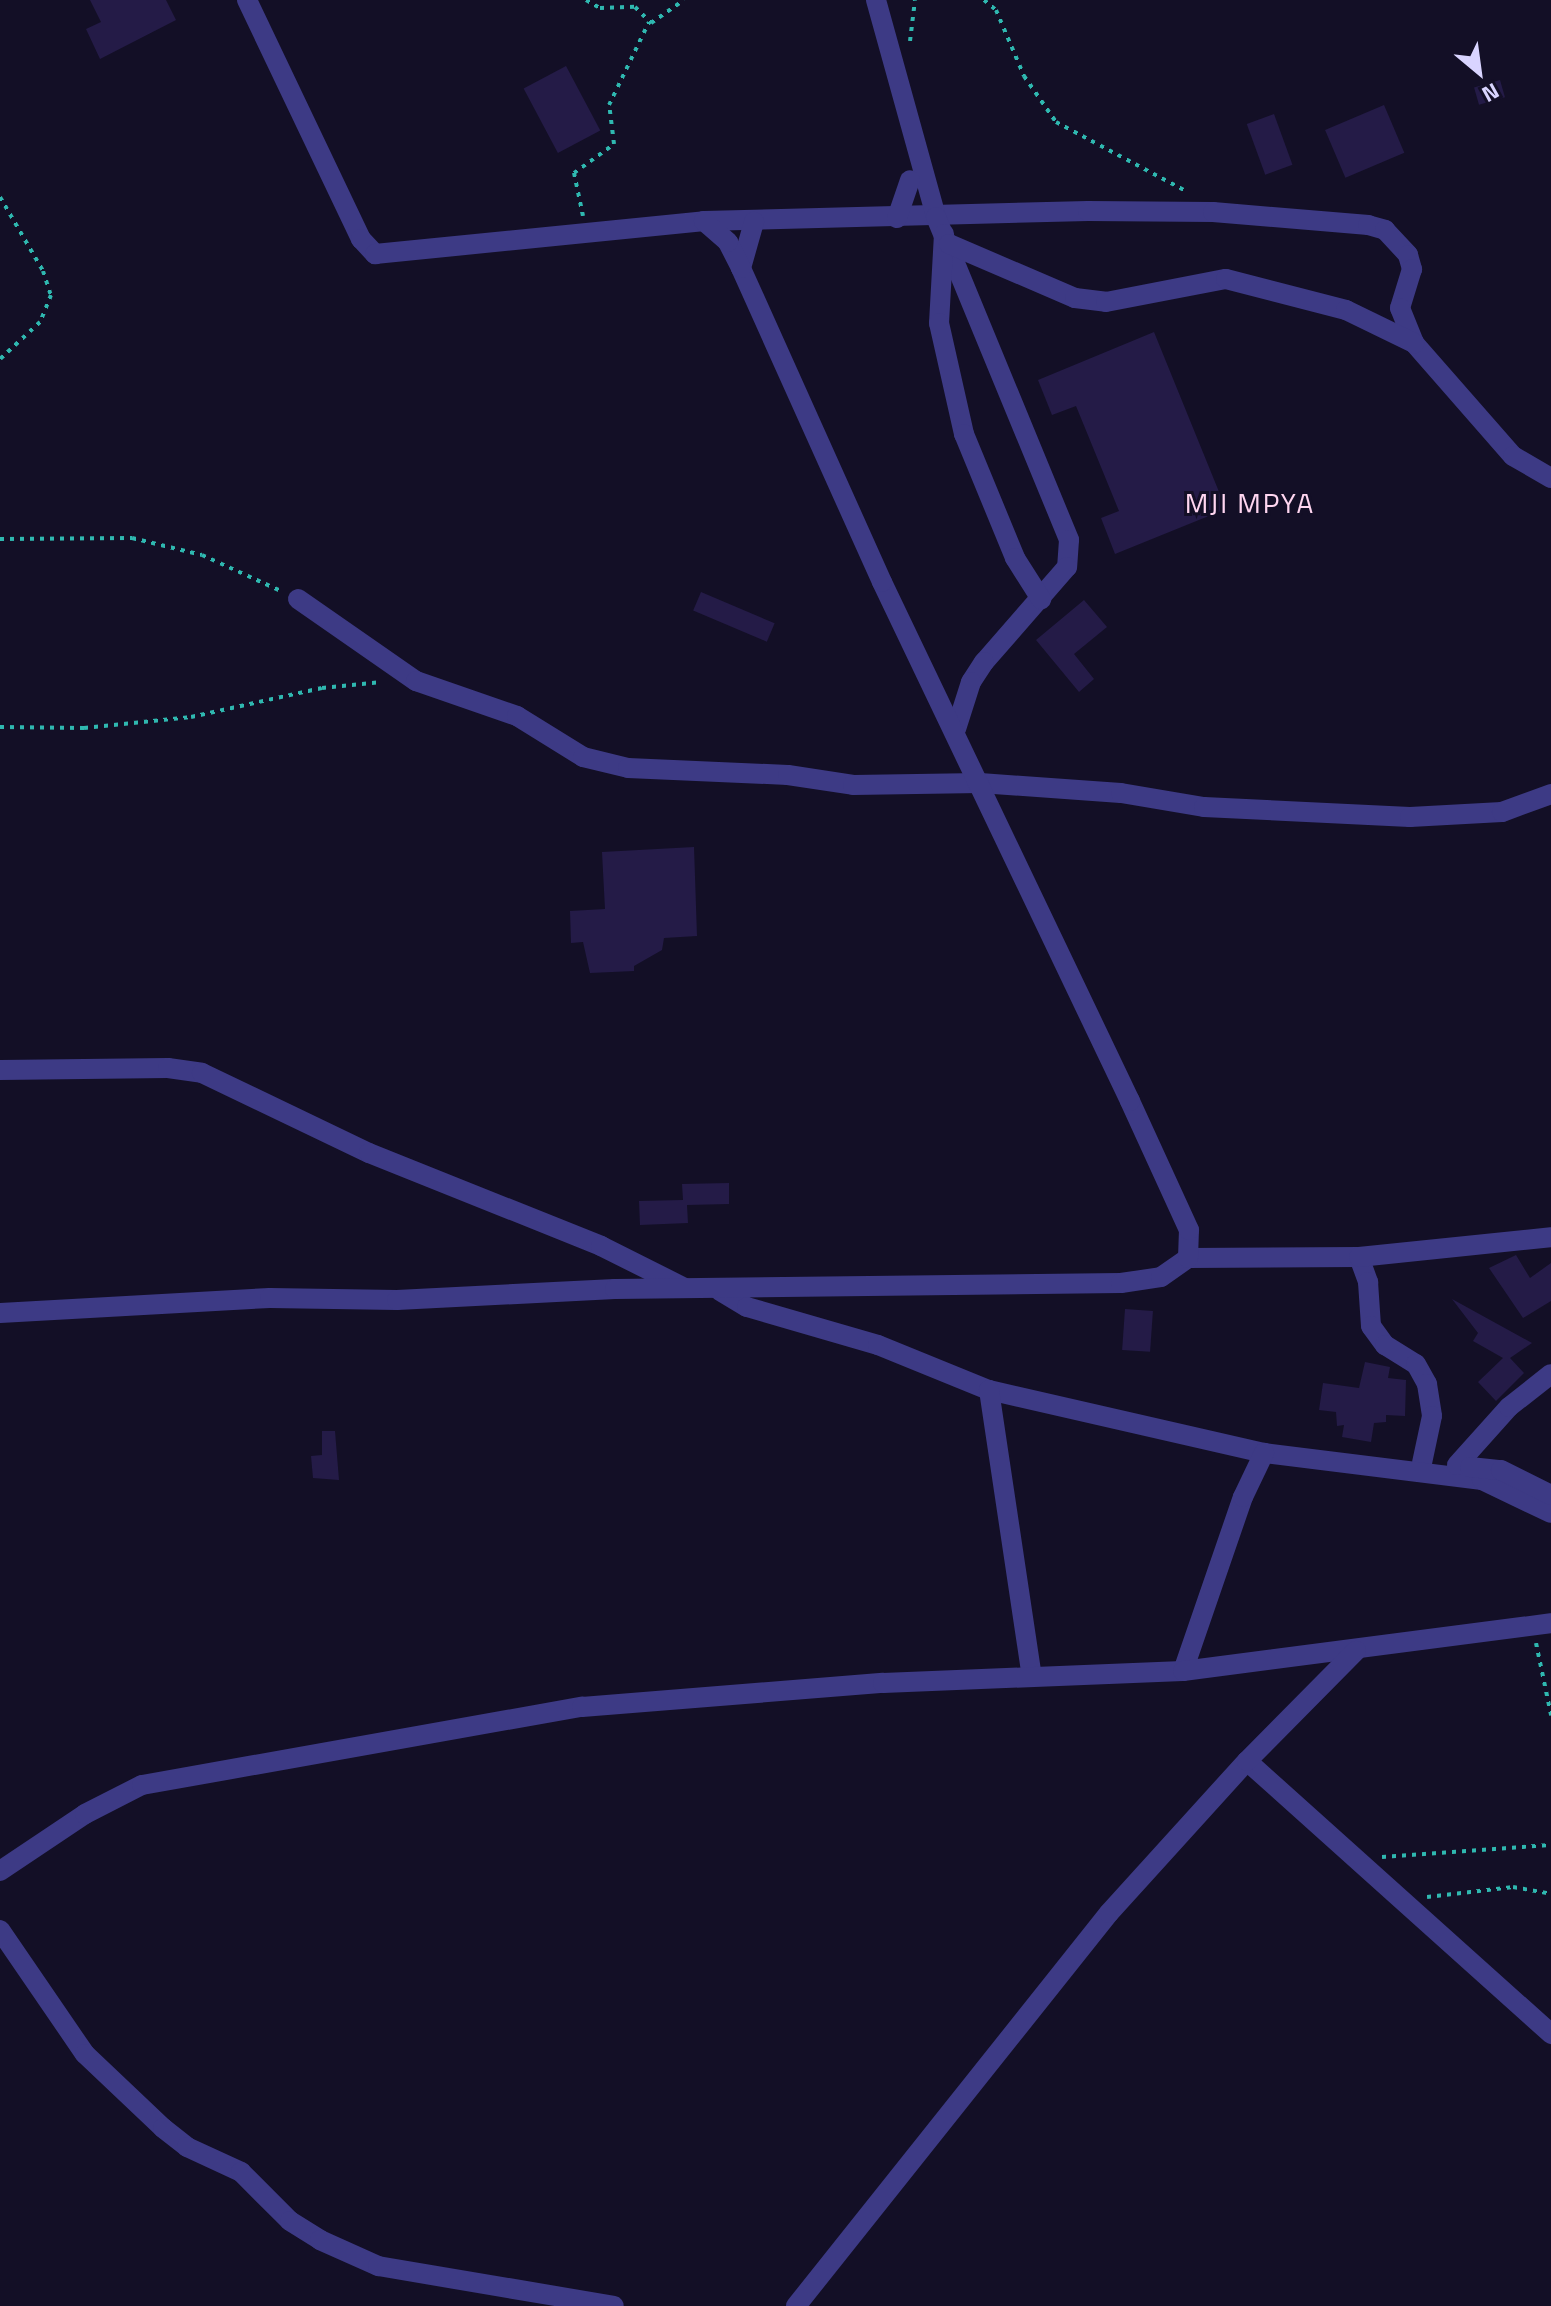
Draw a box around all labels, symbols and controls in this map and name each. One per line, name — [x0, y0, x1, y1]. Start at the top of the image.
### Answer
north arrow — [1439, 32, 1519, 112]
text: N — [1476, 74, 1506, 112]
district label: MJI MPYA — [1185, 486, 1315, 520]

